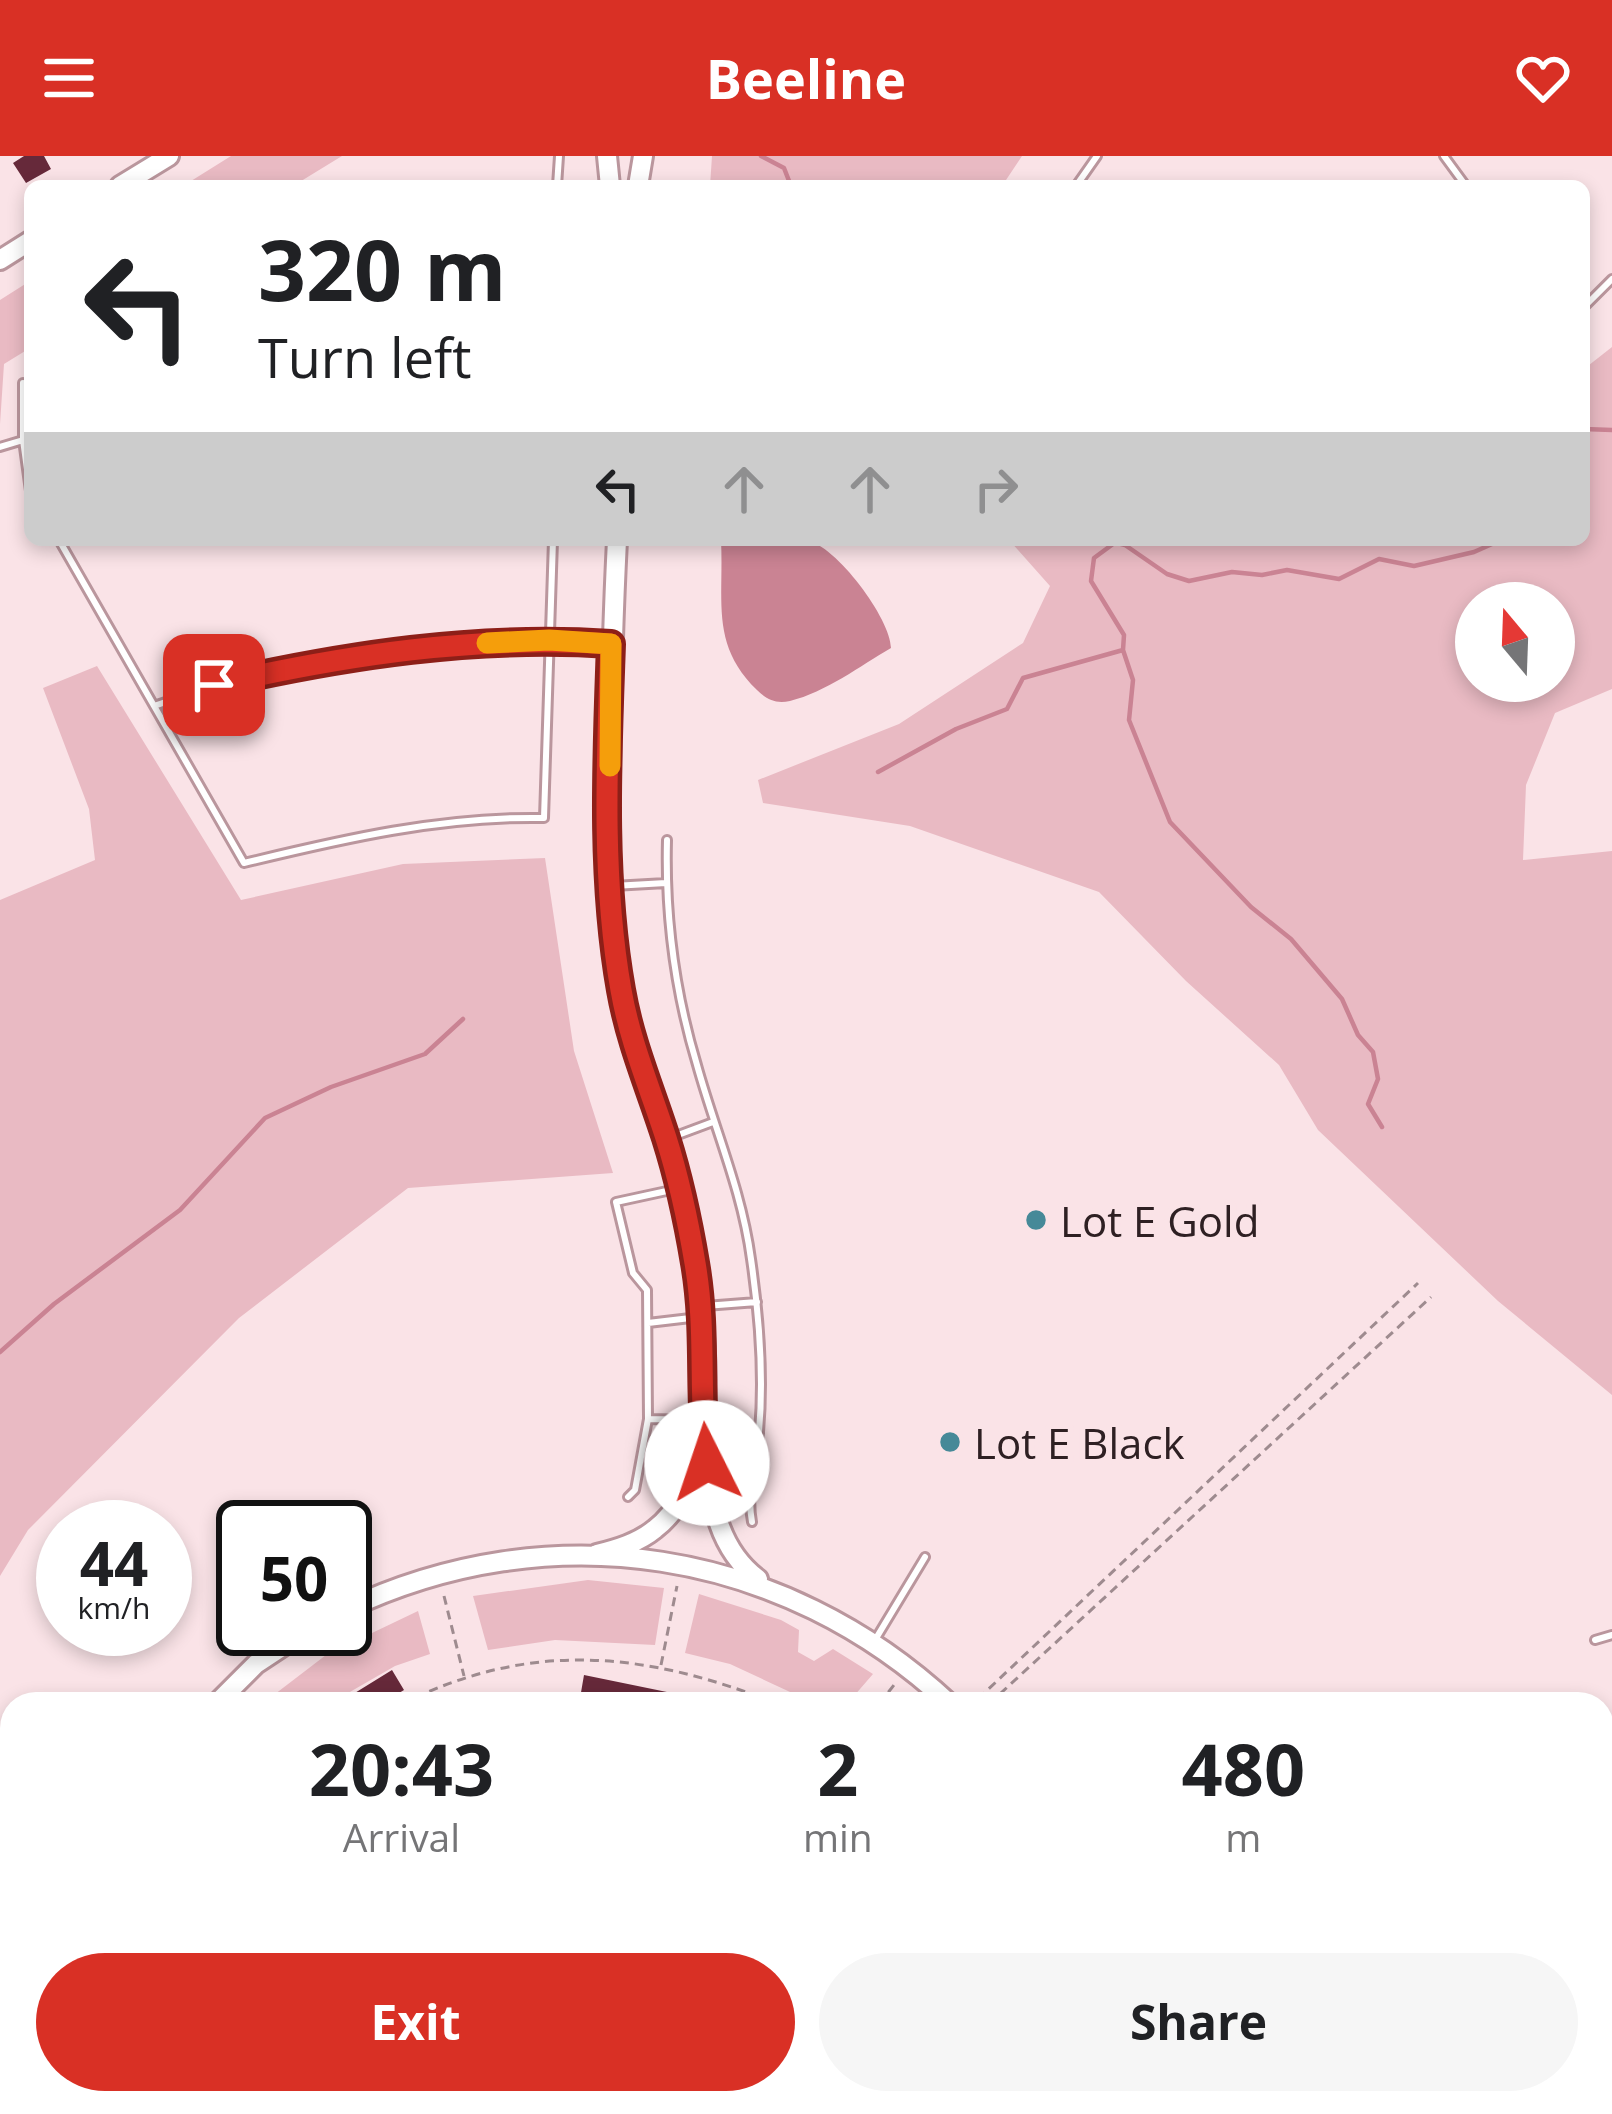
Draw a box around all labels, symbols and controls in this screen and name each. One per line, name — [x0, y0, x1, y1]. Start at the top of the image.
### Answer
text: Beeline — [706, 41, 906, 115]
icon: menu — [36, 45, 102, 111]
icon: heart — [1510, 45, 1576, 111]
text: 320 m — [258, 211, 506, 326]
icon: left — [60, 228, 216, 384]
text: Turn left — [258, 320, 471, 394]
icon: left — [585, 456, 651, 522]
icon: ahead — [711, 456, 777, 522]
icon: ahead — [837, 456, 903, 522]
icon: right — [963, 456, 1029, 522]
north arrow — [1455, 582, 1575, 702]
map controls — [1455, 582, 1575, 702]
pin — [163, 634, 265, 736]
icon: arrive — [181, 652, 247, 718]
place label: Lot E Gold — [1060, 1192, 1259, 1249]
marker: Lot E Gold — [1023, 1207, 1049, 1233]
position arrow — [644, 1400, 770, 1526]
place label: Lot E Black — [974, 1414, 1185, 1471]
marker: Lot E Black — [937, 1429, 963, 1455]
speed limit sign: 50 — [216, 1500, 372, 1656]
text: 44 — [80, 1522, 148, 1604]
text: km/h — [78, 1587, 150, 1628]
text: 20:43 — [309, 1719, 494, 1817]
text: 2 — [817, 1719, 858, 1817]
text: 480 — [1182, 1719, 1305, 1817]
text: Arrival — [343, 1810, 460, 1863]
text: min — [803, 1810, 873, 1863]
text: m — [1225, 1810, 1261, 1863]
button: Exit — [36, 1953, 795, 2091]
button: Share — [819, 1953, 1578, 2091]

